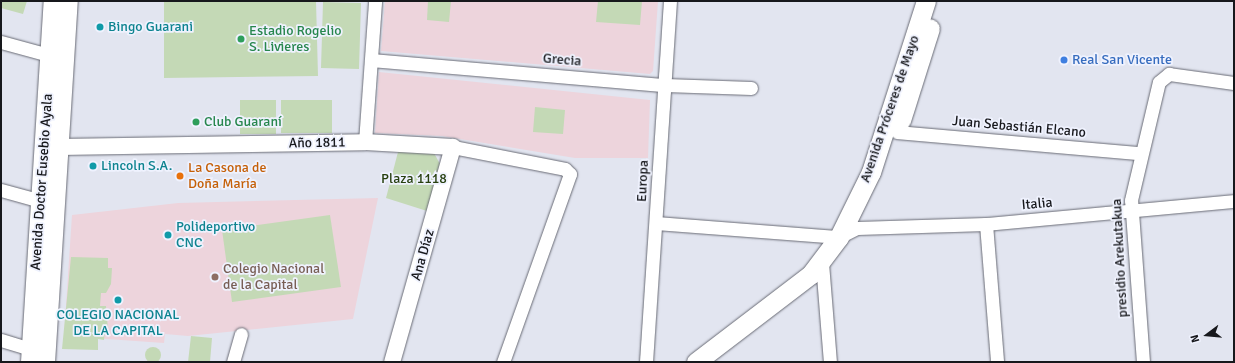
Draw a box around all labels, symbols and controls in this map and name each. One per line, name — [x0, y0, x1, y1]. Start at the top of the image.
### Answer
place label: Bingo Guarani — [108, 19, 193, 35]
marker: Bingo Guarani — [95, 22, 105, 32]
place label: Estadio Rogelio S. Livieres — [249, 23, 342, 56]
street label: Avenida Próceres de Mayo — [857, 33, 923, 185]
marker: Estadio Rogelio S. Livieres — [236, 34, 246, 44]
street label: Grecia — [542, 50, 582, 70]
place label: Real San Vicente — [1072, 52, 1172, 68]
marker: Real San Vicente — [1059, 55, 1069, 65]
street label: Avenida Doctor Eusebio Ayala — [27, 93, 57, 271]
street label: Juan Sebastián Elcano — [951, 113, 1087, 141]
place label: Club Guaraní — [204, 114, 282, 130]
marker: Club Guaraní — [191, 117, 201, 127]
street label: Año 1811 — [288, 134, 346, 152]
place label: Lincoln S.A. — [101, 158, 172, 174]
place label: La Casona de Doña María — [188, 160, 266, 192]
street label: Europa — [634, 160, 652, 202]
marker: Lincoln S.A. — [88, 161, 98, 171]
marker: La Casona de Doña María — [175, 171, 185, 181]
park label: Plaza 1118 — [381, 171, 447, 187]
street label: Italia — [1021, 194, 1053, 214]
street label: presidio Arekutakua — [1108, 198, 1132, 318]
place label: Polideportivo CNC — [176, 219, 255, 252]
street label: Ana Díaz — [408, 227, 438, 283]
marker: Polideportivo CNC — [163, 230, 173, 240]
place label: Colegio Nacional de la Capital — [223, 261, 324, 294]
marker: Colegio Nacional de la Capital — [210, 272, 220, 282]
marker: COLEGIO NACIONAL DE LA CAPITAL — [113, 295, 123, 305]
place label: COLEGIO NACIONAL DE LA CAPITAL — [57, 307, 179, 340]
north arrow — [1187, 315, 1227, 355]
text: N — [1188, 333, 1202, 344]

